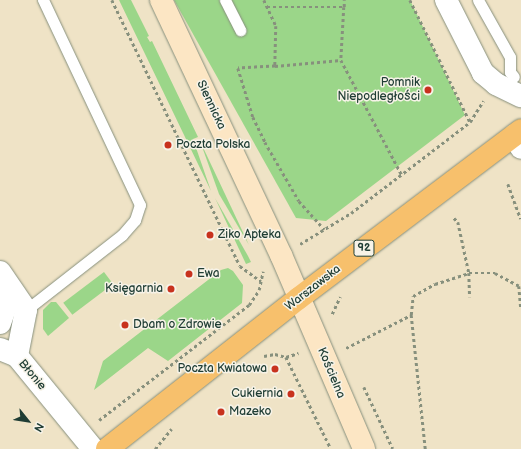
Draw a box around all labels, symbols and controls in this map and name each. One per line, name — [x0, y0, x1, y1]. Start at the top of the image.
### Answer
place label: Pomnik Niepodległości — [337, 76, 420, 104]
street label: Siennicka — [193, 78, 229, 132]
marker: Pomnik Niepodległości — [423, 85, 433, 95]
place label: Poczta Polska — [176, 138, 250, 152]
marker: Poczta Polska — [163, 140, 173, 150]
place label: Ziko Apteka — [218, 228, 281, 242]
marker: Ziko Apteka — [205, 230, 215, 240]
road number: 92 — [353, 239, 375, 257]
street label: Warszawska — [282, 262, 344, 314]
place label: Ewa — [197, 267, 219, 281]
marker: Ewa — [184, 269, 194, 279]
place label: Księgarnia — [105, 282, 163, 296]
marker: Księgarnia — [166, 284, 176, 294]
place label: Dbam o Zdrowie — [133, 318, 222, 332]
marker: Dbam o Zdrowie — [120, 320, 130, 330]
street label: Kościelna — [314, 345, 348, 401]
street label: Błonie — [15, 357, 49, 393]
place label: Poczta Kwiatowa — [178, 362, 267, 376]
marker: Poczta Kwiatowa — [270, 364, 280, 374]
place label: Cukiernia — [231, 387, 283, 401]
marker: Cukiernia — [286, 389, 296, 399]
north arrow — [8, 401, 48, 441]
place label: Mazeko — [229, 405, 271, 419]
marker: Mazeko — [216, 407, 226, 417]
text: N — [31, 420, 47, 434]

